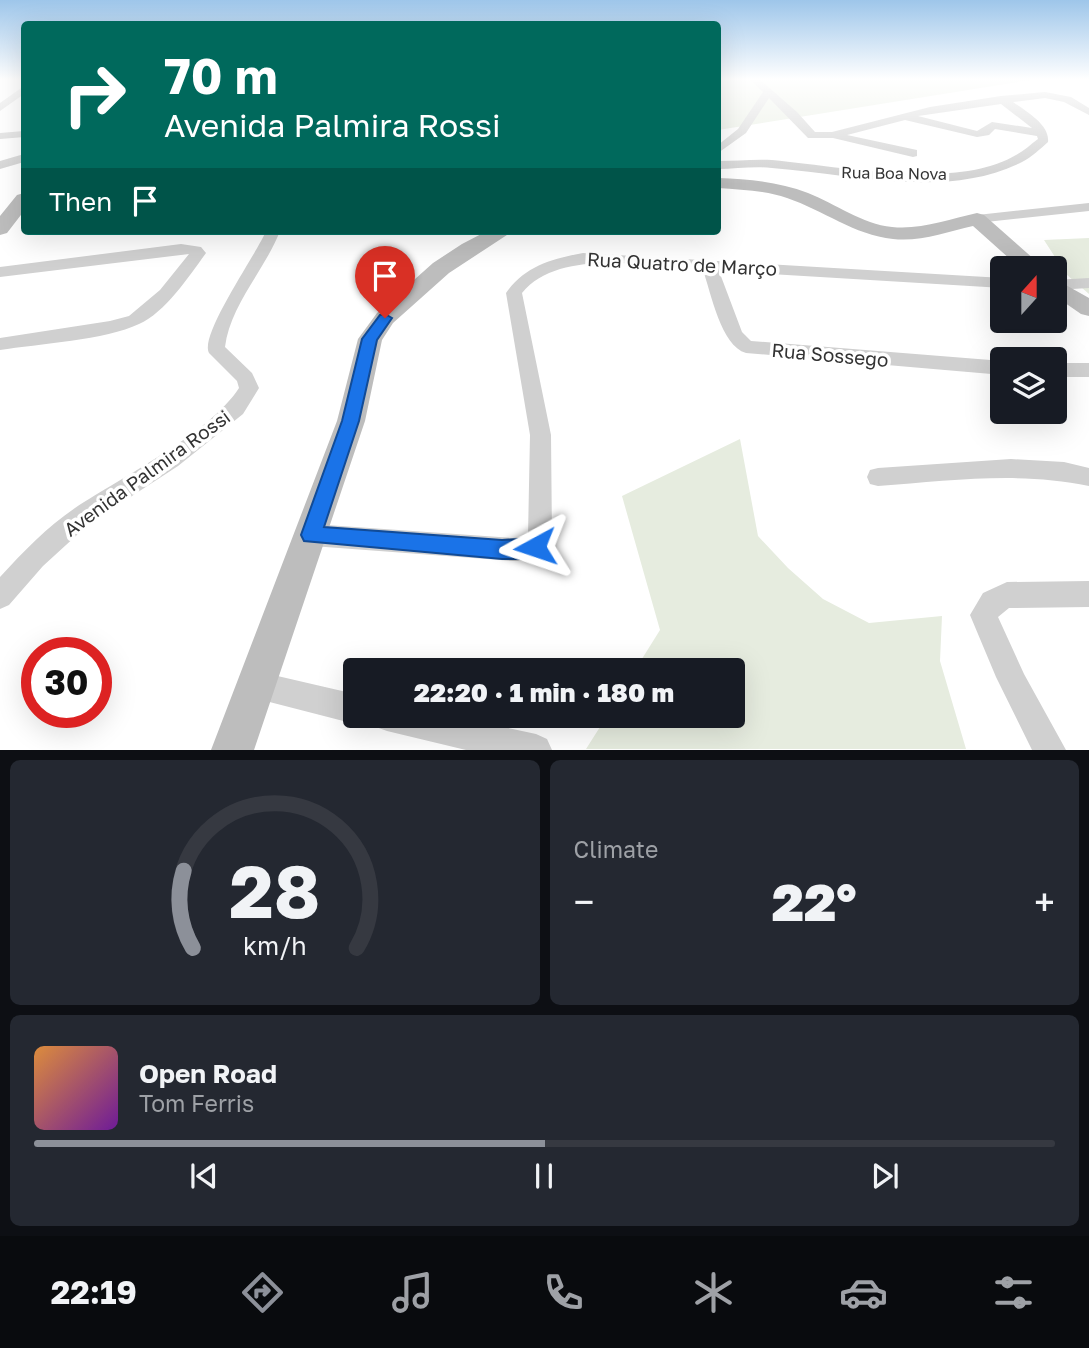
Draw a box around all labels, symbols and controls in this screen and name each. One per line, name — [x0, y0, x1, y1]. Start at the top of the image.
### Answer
text: 70 m — [164, 46, 278, 105]
icon: right — [49, 49, 140, 140]
text: Avenida Palmira Rossi — [164, 106, 501, 144]
street label: Rua Boa Nova — [841, 162, 947, 184]
icon: arrive — [126, 182, 164, 220]
text: Then — [49, 186, 112, 217]
pin — [355, 246, 415, 318]
street label: Rua Quatro de Março — [586, 247, 778, 280]
north arrow — [990, 256, 1068, 332]
map controls — [990, 256, 1067, 424]
icon: arrive — [366, 257, 404, 295]
street label: Rua Sossego — [771, 338, 889, 371]
button: layers — [990, 347, 1067, 424]
street label: Avenida Palmira Rossi — [59, 405, 234, 541]
position arrow — [498, 510, 572, 584]
speed limit sign: 30 — [21, 637, 112, 728]
text: 22:20 · 1 min · 180 m — [414, 677, 674, 708]
text: Climate — [574, 835, 658, 863]
text: 28 — [229, 848, 320, 935]
text: 22° — [772, 870, 857, 932]
text: − — [574, 879, 594, 924]
text: + — [1034, 879, 1055, 924]
text: km/h — [243, 930, 307, 961]
text: Open Road — [139, 1058, 277, 1089]
text: Tom Ferris — [139, 1089, 254, 1117]
icon: previous — [185, 1157, 223, 1195]
icon: pause — [525, 1157, 563, 1195]
icon: next — [866, 1157, 904, 1195]
icon: directions — [238, 1268, 287, 1317]
icon: music — [388, 1268, 437, 1317]
icon: phone — [539, 1268, 588, 1317]
icon: climate — [689, 1268, 738, 1317]
icon: car — [839, 1268, 888, 1317]
icon: filters — [989, 1268, 1038, 1317]
text: 22:19 — [51, 1273, 137, 1311]

